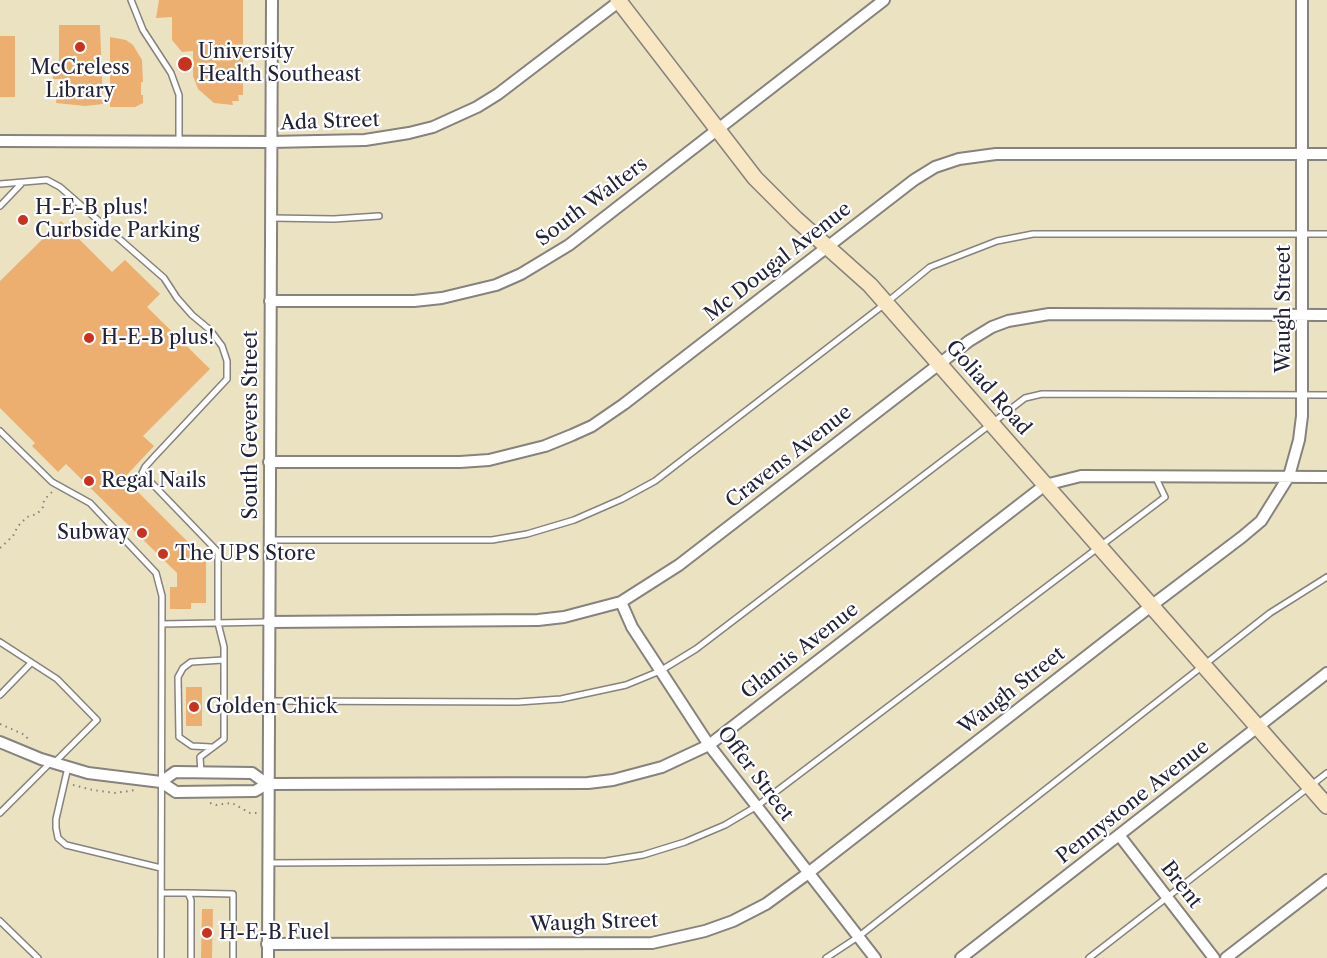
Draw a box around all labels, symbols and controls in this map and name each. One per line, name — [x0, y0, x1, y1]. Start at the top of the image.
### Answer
marker: McCreless Library — [73, 40, 87, 54]
place label: University Health Southeast — [198, 40, 361, 87]
marker: University Health Southeast — [176, 55, 194, 73]
place label: McCreless Library — [30, 56, 130, 103]
street label: Ada Street — [280, 108, 380, 136]
street label: South Walters — [531, 152, 653, 252]
place label: H-E-B plus! Curbside Parking — [35, 196, 199, 243]
street label: Mc Dougal Avenue — [700, 197, 856, 327]
marker: H-E-B plus! Curbside Parking — [16, 213, 30, 227]
street label: Waugh Street — [1272, 245, 1296, 373]
place label: H-E-B plus! — [101, 326, 214, 350]
street label: South Gevers Street — [239, 330, 263, 520]
marker: H-E-B plus! — [82, 331, 96, 345]
street label: Goliad Road — [940, 336, 1036, 440]
street label: Cravens Avenue — [721, 400, 857, 514]
place label: Regal Nails — [101, 469, 206, 493]
marker: Regal Nails — [82, 474, 96, 488]
place label: Subway — [57, 521, 130, 545]
marker: Subway — [135, 526, 149, 540]
place label: The UPS Store — [175, 542, 316, 566]
marker: The UPS Store — [156, 547, 170, 561]
street label: Glamis Avenue — [736, 598, 864, 704]
street label: Waugh Street — [954, 642, 1070, 740]
place label: Golden Chick — [206, 695, 338, 719]
marker: Golden Chick — [187, 700, 201, 714]
street label: Offer Street — [712, 722, 798, 826]
street label: Pennystone Avenue — [1052, 735, 1214, 869]
street label: Brent — [1155, 857, 1207, 913]
street label: Waugh Street — [530, 909, 658, 937]
place label: H-E-B Fuel — [219, 921, 329, 945]
marker: H-E-B Fuel — [200, 926, 214, 940]

